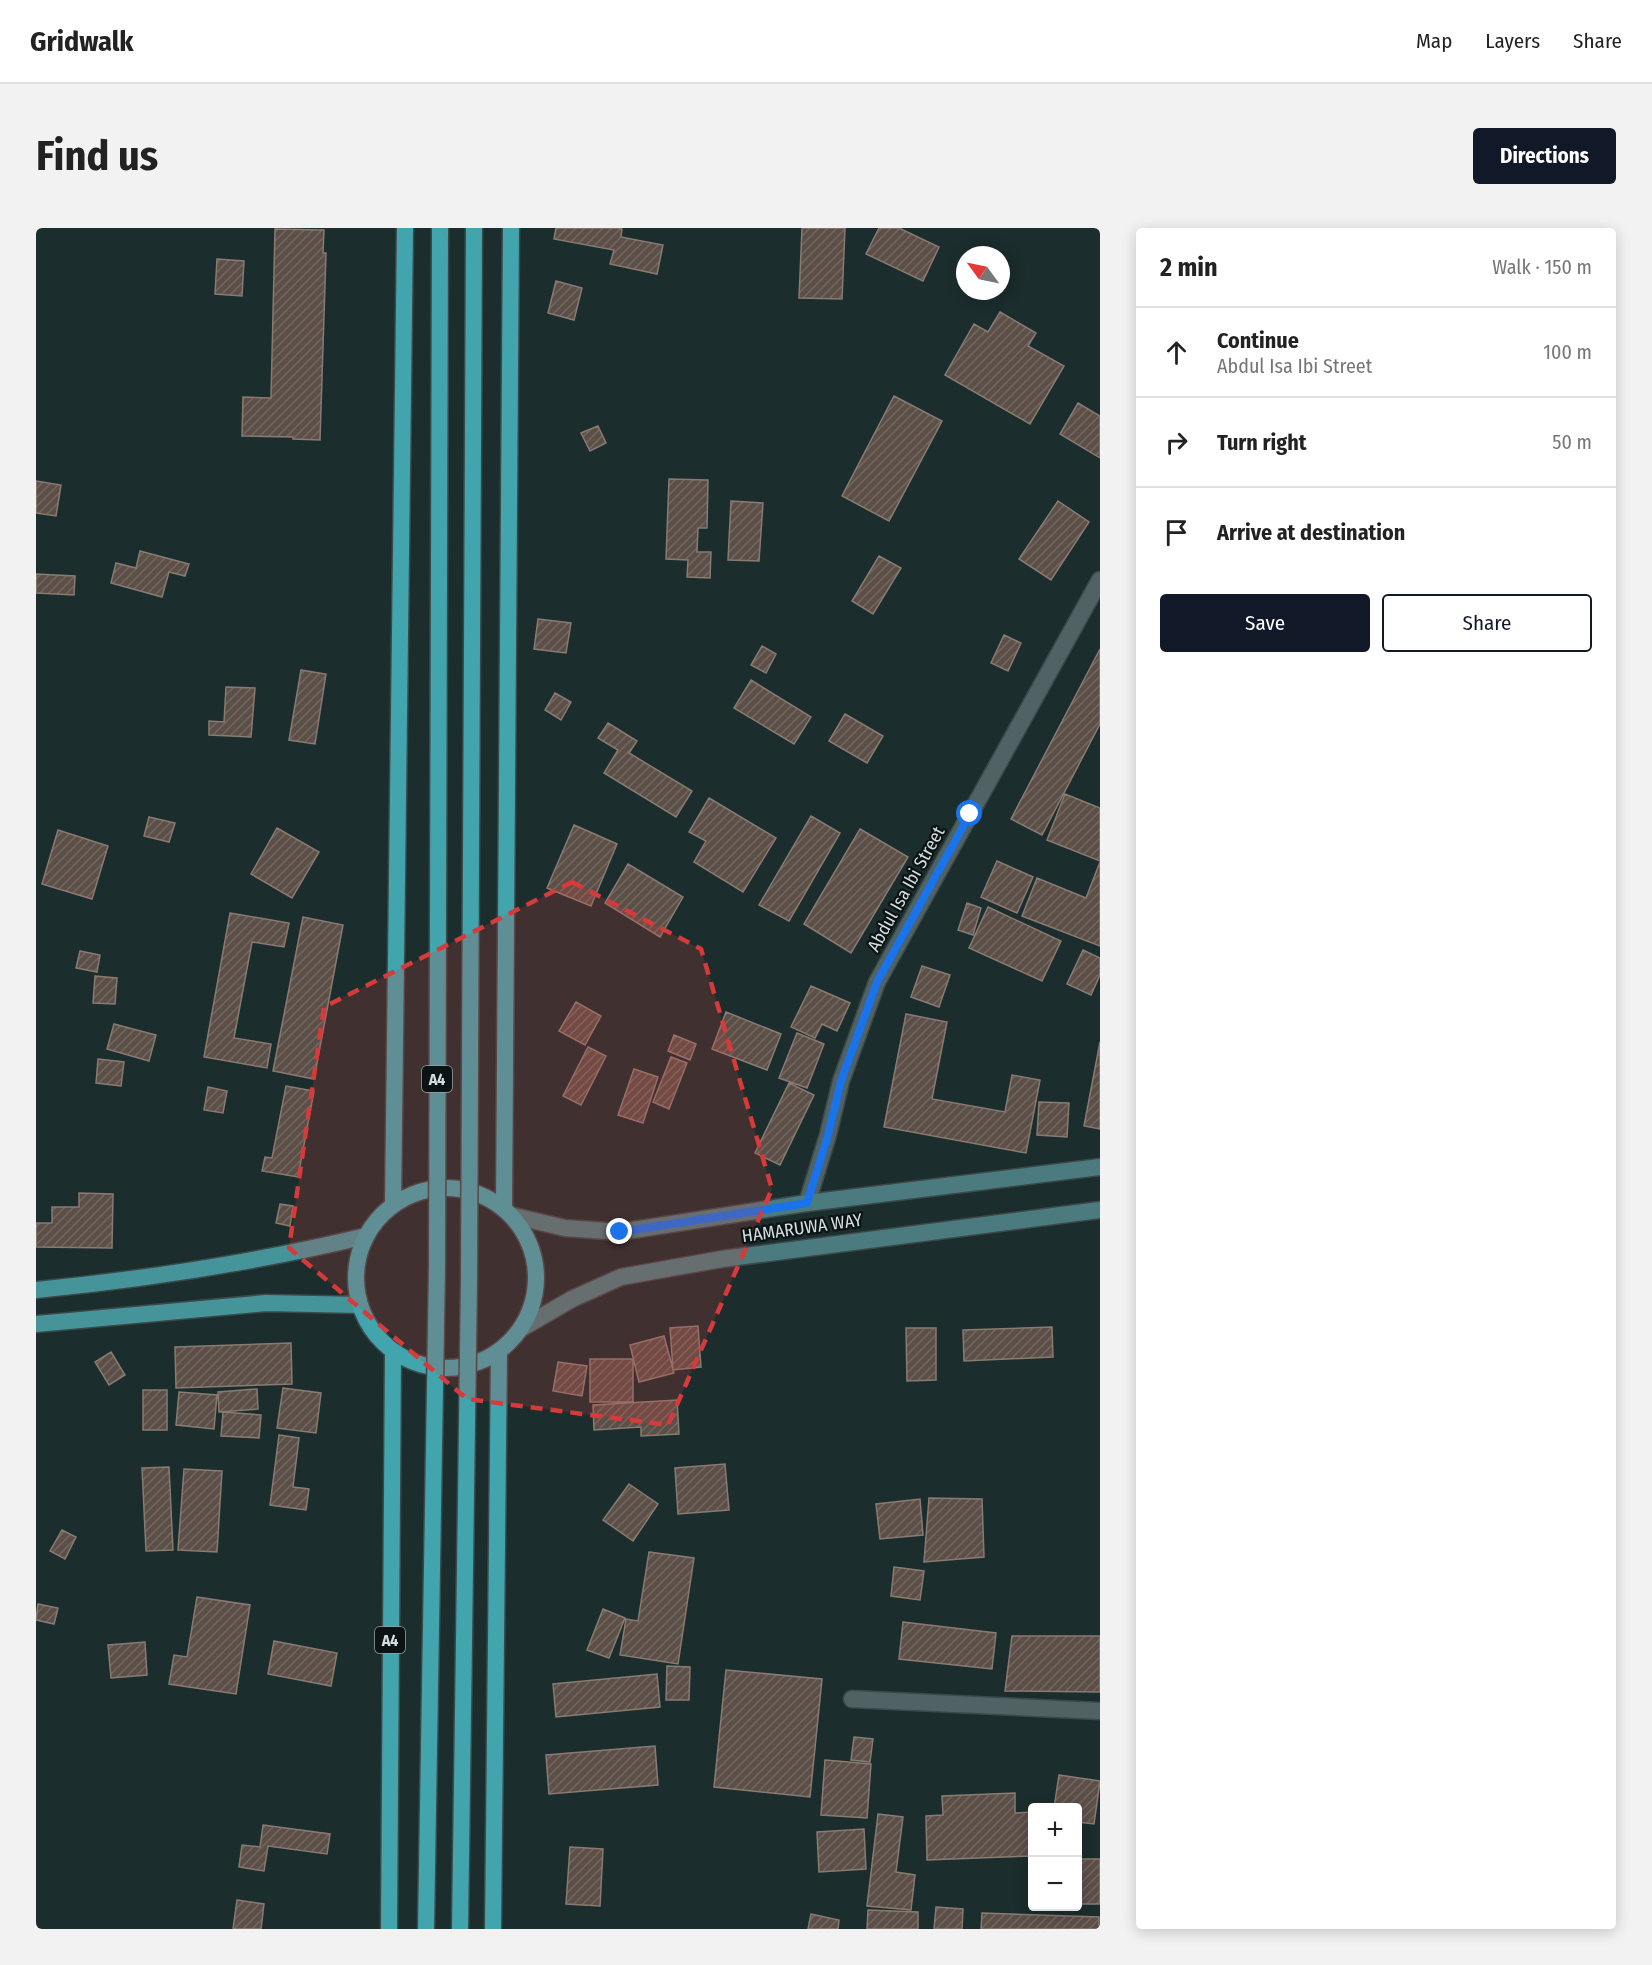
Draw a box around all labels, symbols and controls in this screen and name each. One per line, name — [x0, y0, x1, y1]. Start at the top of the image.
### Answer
text: Gridwalk — [30, 25, 134, 58]
text: Map — [1416, 28, 1452, 54]
text: Layers — [1485, 28, 1540, 54]
text: Share — [1573, 28, 1622, 54]
button: Directions — [1473, 128, 1616, 184]
text: Find us — [36, 131, 158, 181]
north arrow — [956, 246, 1010, 300]
text: 2 min — [1160, 252, 1218, 283]
text: Walk · 150 m — [1492, 255, 1592, 279]
text: Continue — [1217, 327, 1299, 354]
icon: ahead — [1160, 336, 1193, 369]
text: 100 m — [1543, 340, 1592, 364]
text: Abdul Isa Ibi Street — [1217, 354, 1372, 378]
icon: right — [1160, 426, 1193, 459]
text: Turn right — [1217, 429, 1306, 456]
text: 50 m — [1552, 430, 1592, 454]
icon: arrive — [1160, 516, 1193, 549]
text: Arrive at destination — [1217, 519, 1405, 546]
button: Save — [1160, 594, 1370, 652]
button: Share — [1382, 594, 1592, 652]
route start — [956, 800, 982, 826]
street label: Abdul Isa Ibi Street — [863, 822, 950, 955]
road number: A4 — [422, 1066, 452, 1092]
street label: HAMARUWA WAY — [740, 1209, 864, 1247]
route end — [606, 1218, 632, 1244]
road number: A4 — [375, 1627, 405, 1653]
map controls — [1028, 1803, 1082, 1911]
button: + — [1028, 1803, 1082, 1857]
button: − — [1028, 1857, 1082, 1911]

